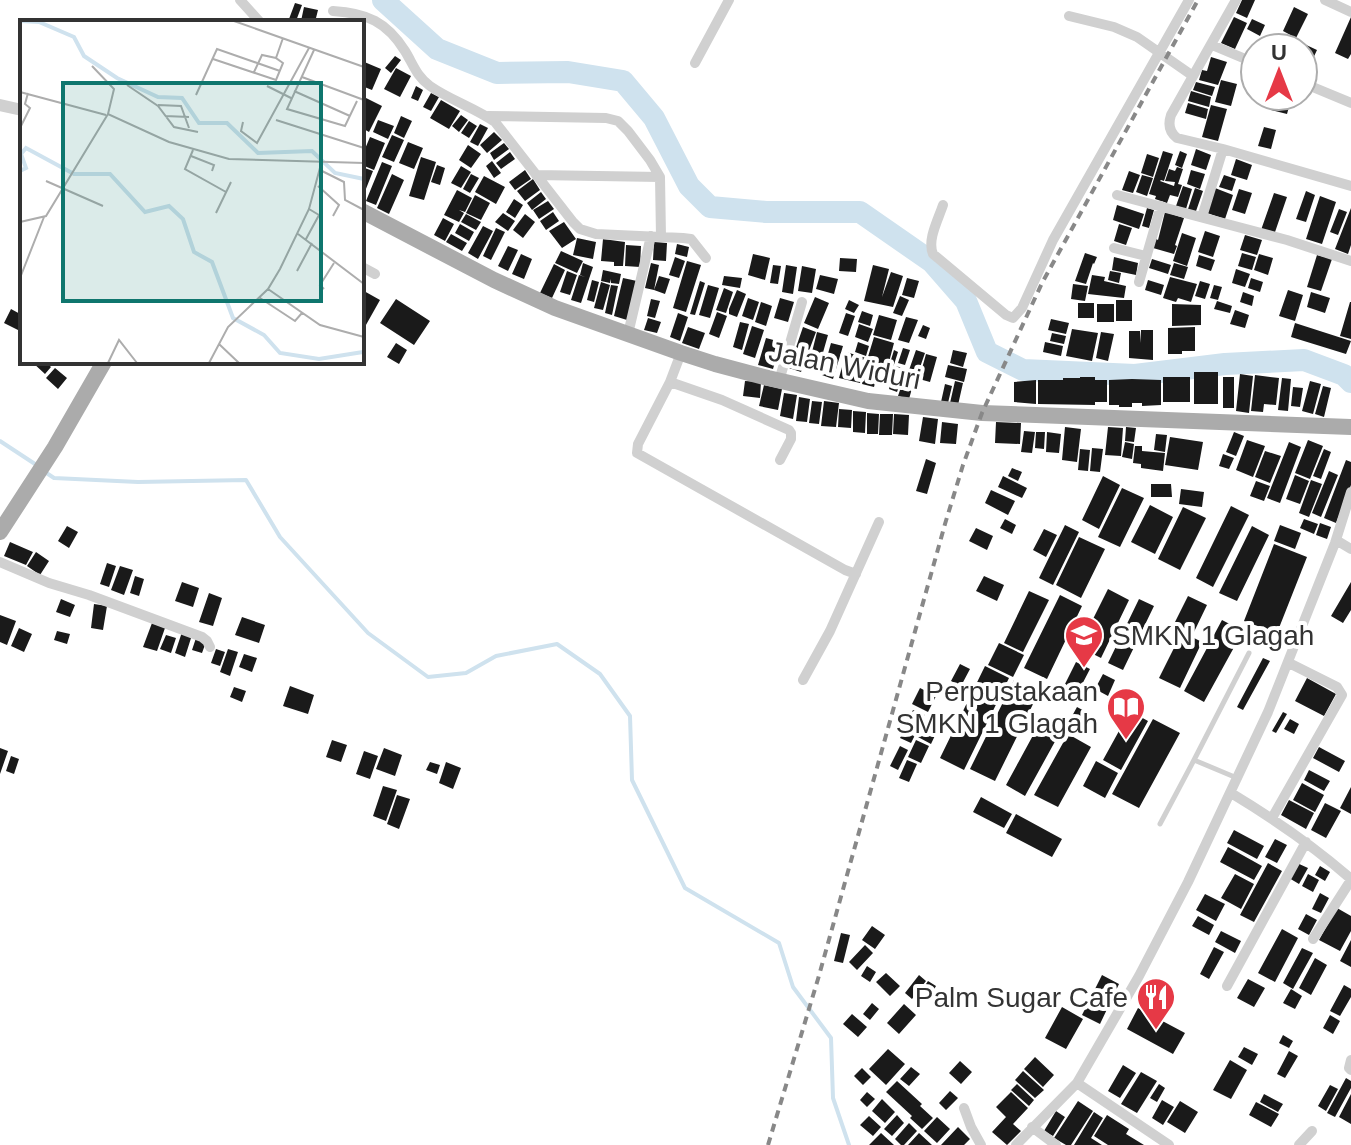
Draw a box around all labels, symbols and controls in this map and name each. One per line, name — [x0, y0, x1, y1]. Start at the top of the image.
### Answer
inset map — [20, 20, 364, 364]
north arrow — [1239, 32, 1319, 112]
text: U — [1271, 40, 1287, 65]
street label: Jalan Widuri — [766, 336, 923, 395]
school or university icon: SMKN 1 Glagah — [1063, 614, 1105, 669]
place label: SMKN 1 Glagah — [1112, 620, 1314, 651]
place label: Perpustakaan SMKN 1 Glagah — [896, 676, 1098, 739]
library icon: Perpustakaan SMKN 1 Glagah — [1105, 686, 1147, 741]
restaurant icon: Palm Sugar Cafe — [1135, 976, 1177, 1031]
place label: Palm Sugar Cafe — [915, 982, 1128, 1013]

